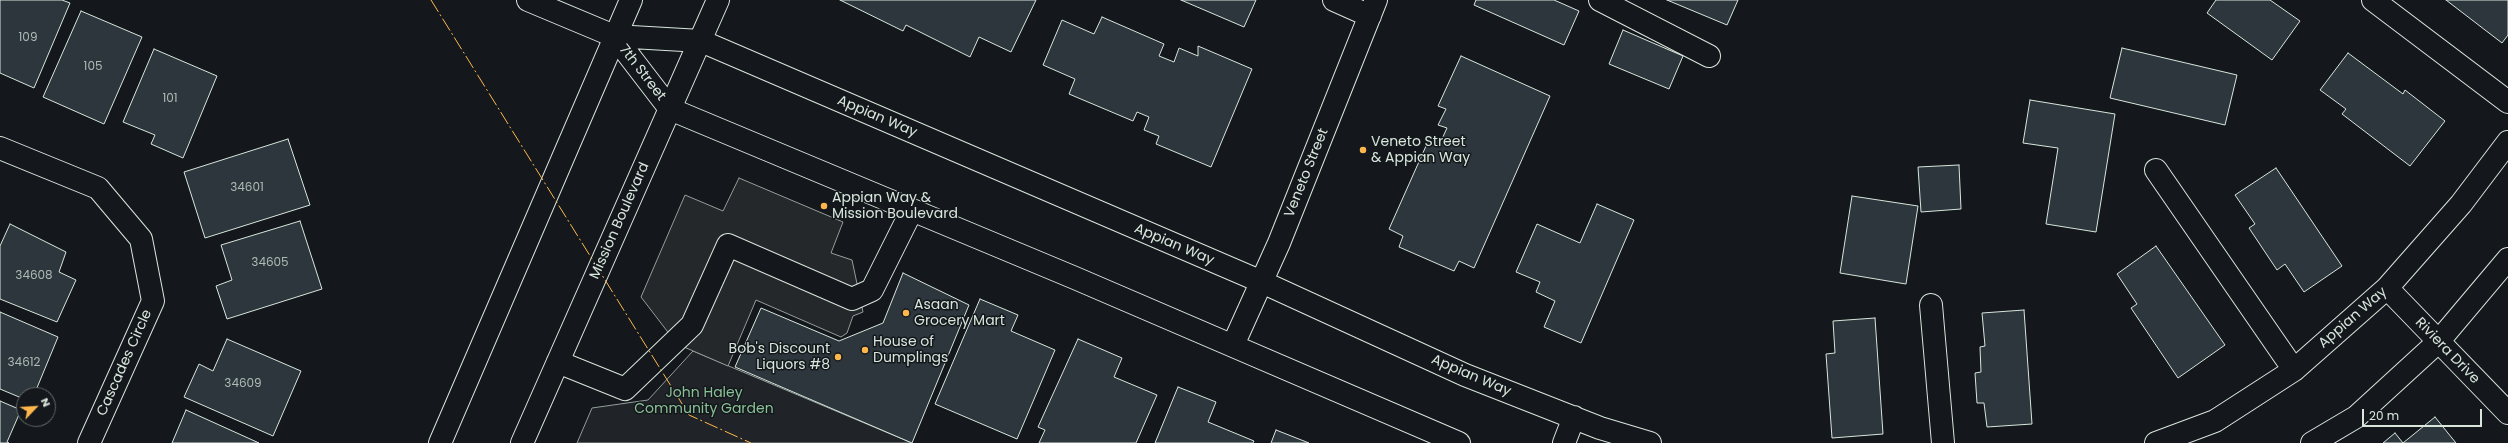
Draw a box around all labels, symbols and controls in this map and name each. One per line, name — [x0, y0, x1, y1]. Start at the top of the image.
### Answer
house number: 109 — [19, 31, 37, 45]
street label: 7th Street — [615, 42, 669, 104]
house number: 105 — [84, 60, 102, 74]
house number: 101 — [162, 92, 178, 106]
street label: Appian Way — [835, 93, 919, 141]
street label: Veneto Street — [1281, 126, 1333, 220]
place label: Veneto Street & Appian Way — [1371, 134, 1470, 166]
marker: Veneto Street & Appian Way — [1358, 145, 1368, 155]
street label: Mission Boulevard — [587, 160, 653, 282]
house number: 34601 — [230, 181, 264, 195]
place label: Appian Way & Mission Boulevard — [832, 190, 958, 222]
marker: Appian Way & Mission Boulevard — [819, 201, 829, 211]
street label: Appian Way — [1132, 221, 1216, 269]
house number: 34605 — [251, 256, 289, 270]
house number: 34608 — [15, 269, 53, 283]
street label: Appian Way — [2315, 284, 2391, 352]
place label: Asaan Grocery Mart — [914, 297, 1005, 330]
street label: Cascades Circle — [94, 307, 156, 419]
marker: Asaan Grocery Mart — [901, 308, 911, 318]
street label: Riviera Drive — [2411, 314, 2483, 388]
place label: House of Dumplings — [873, 334, 948, 366]
place label: Bob's Discount Liquors #8 — [729, 341, 830, 374]
marker: House of Dumplings — [860, 345, 870, 355]
marker: Bob's Discount Liquors #8 — [833, 352, 843, 362]
street label: Appian Way — [1429, 352, 1513, 400]
house number: 34612 — [8, 356, 40, 370]
house number: 34609 — [224, 377, 262, 391]
park label: John Haley Community Garden — [634, 385, 774, 418]
north arrow — [16, 387, 56, 427]
text: N — [37, 395, 55, 409]
scale bar — [2364, 401, 2484, 427]
text: 20 m — [2369, 407, 2399, 424]

